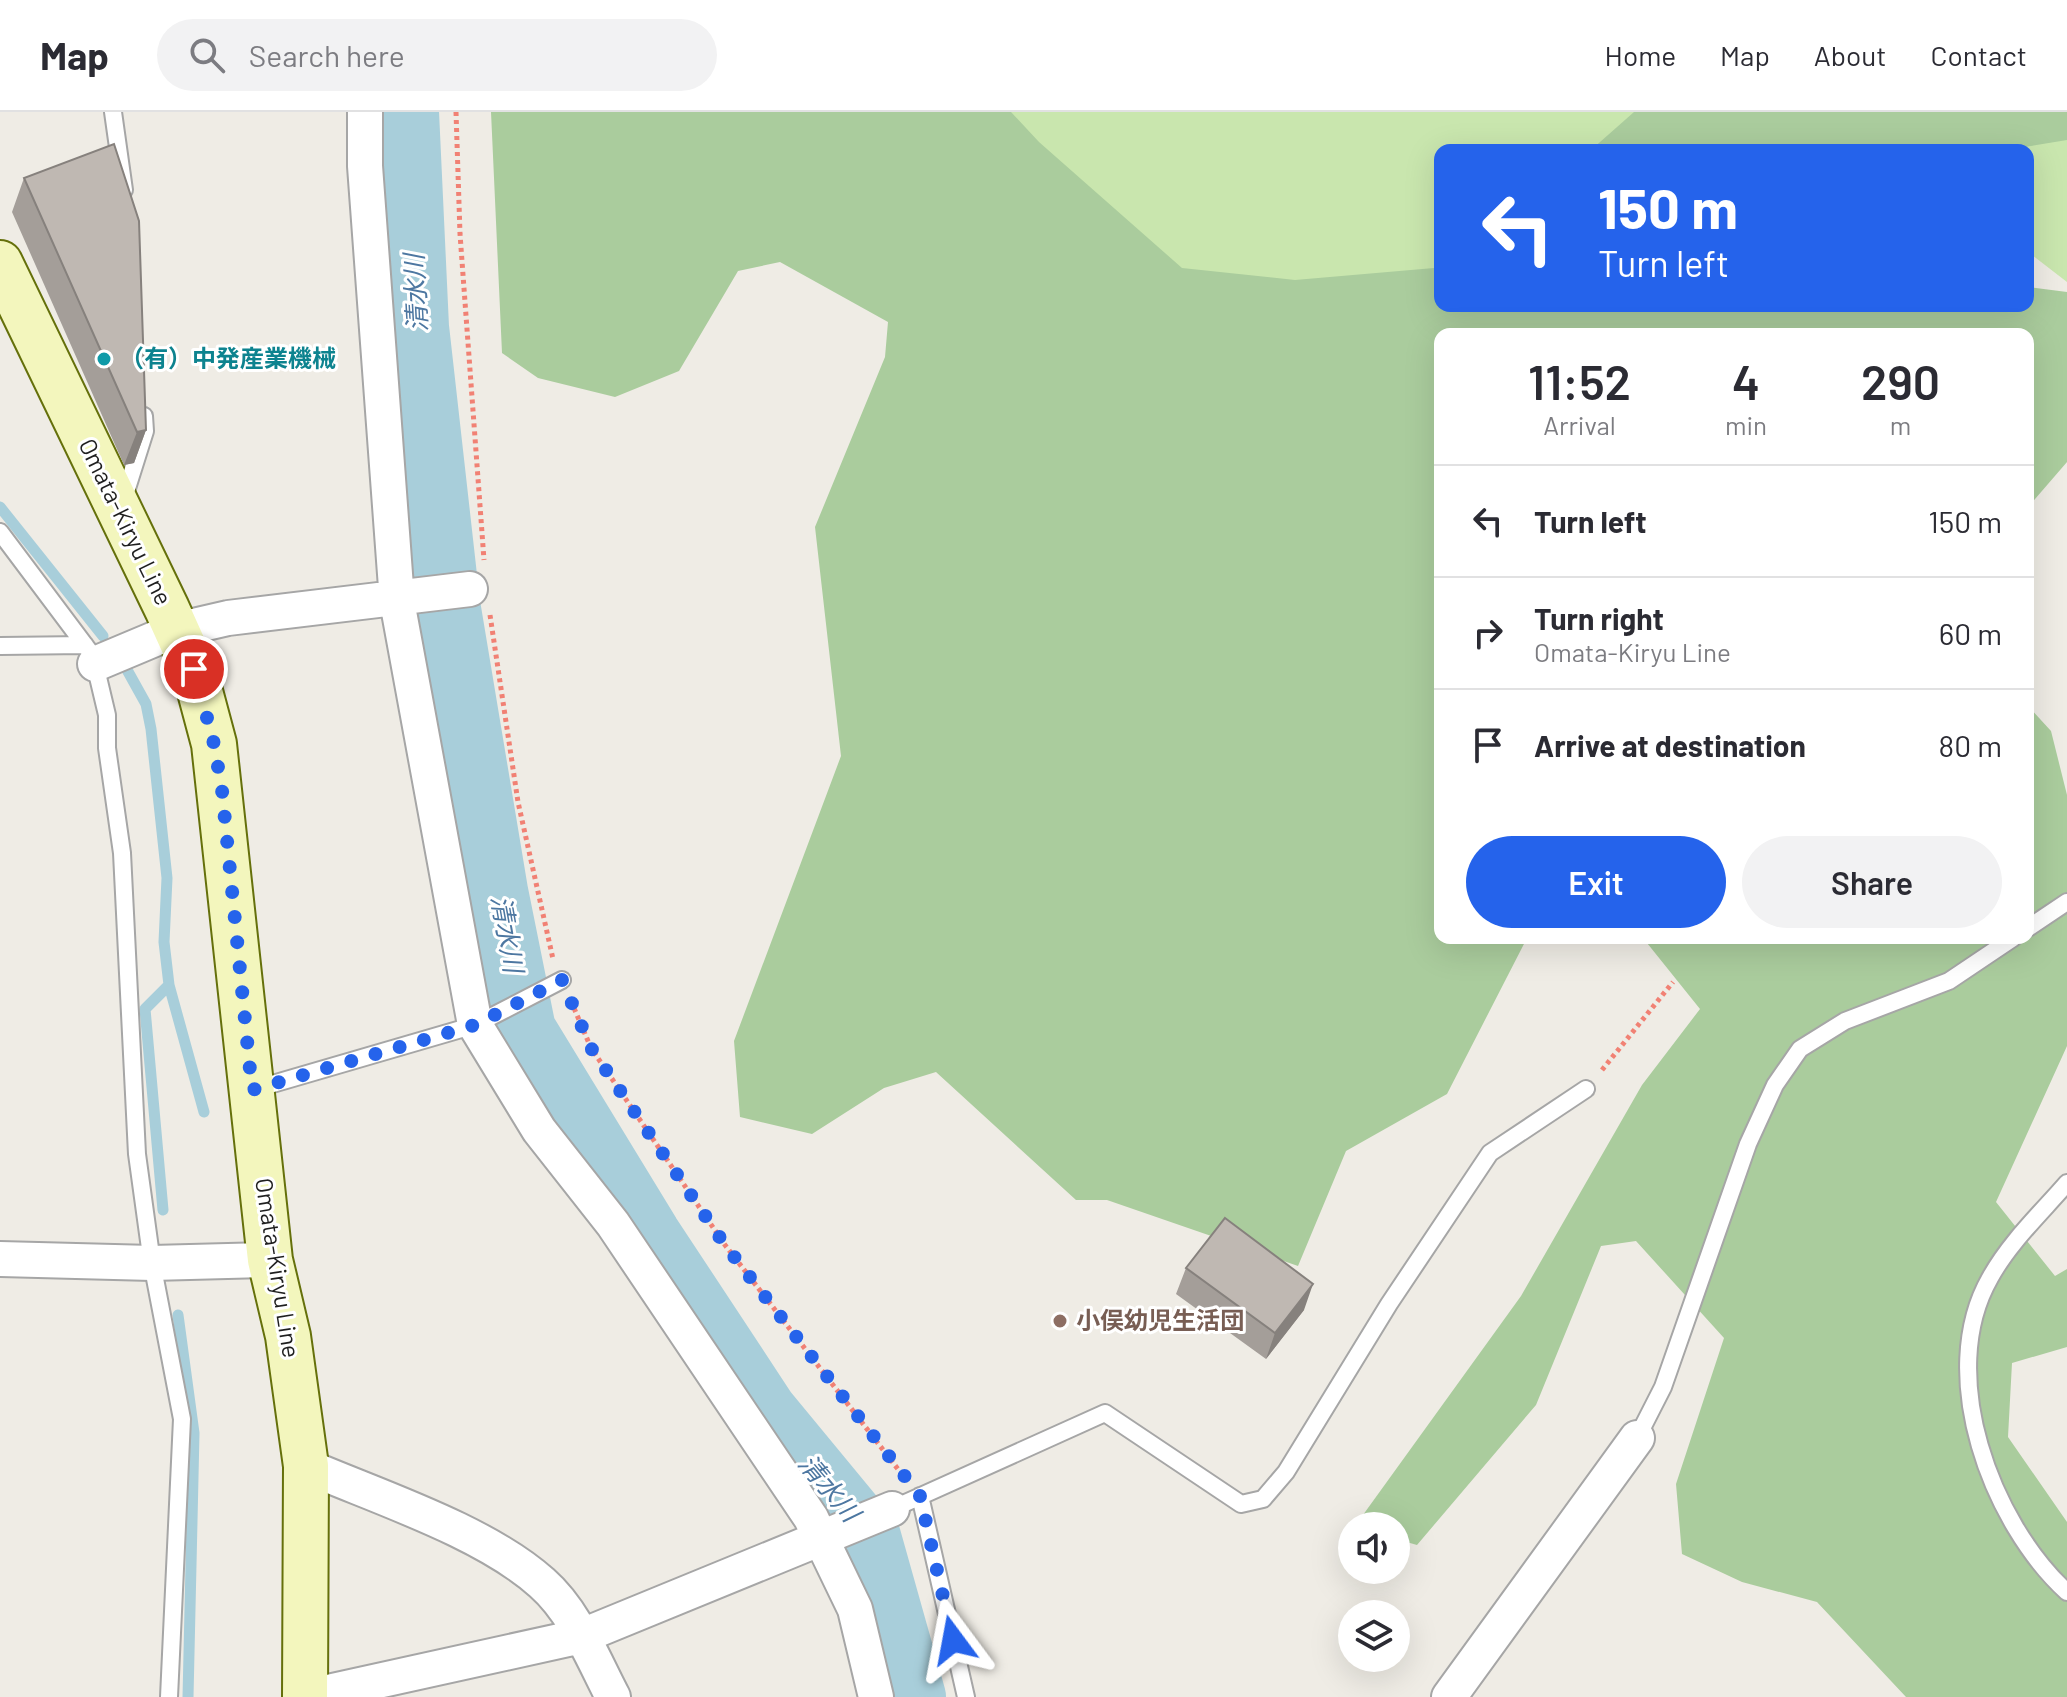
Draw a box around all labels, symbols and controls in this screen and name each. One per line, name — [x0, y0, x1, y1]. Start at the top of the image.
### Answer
search box — [157, 19, 717, 91]
text: Map — [40, 32, 109, 78]
icon: search — [185, 33, 229, 77]
text: Search here — [249, 37, 405, 73]
text: Home — [1605, 38, 1676, 72]
text: Map — [1720, 38, 1770, 72]
text: About — [1814, 38, 1886, 72]
text: Contact — [1930, 38, 2027, 72]
text: 150 m — [1598, 173, 1738, 240]
icon: left — [1466, 176, 1570, 280]
text: Turn left — [1598, 241, 1729, 284]
water label: 清水川 — [397, 250, 432, 333]
place label: （有）中発産業機械 — [120, 343, 336, 372]
marker: （有）中発産業機械 — [95, 350, 113, 368]
text: 11:52 — [1528, 352, 1631, 410]
text: 4 — [1732, 352, 1760, 410]
text: 290 — [1861, 352, 1940, 410]
text: Arrival — [1543, 409, 1616, 440]
text: min — [1725, 409, 1767, 440]
text: m — [1890, 409, 1911, 440]
street label: Omata-Kiryu Line — [74, 433, 179, 609]
icon: left — [1466, 499, 1510, 543]
text: Turn left — [1534, 503, 1647, 539]
text: 150 m — [1928, 503, 2002, 539]
text: Turn right — [1534, 600, 1664, 636]
icon: right — [1466, 611, 1510, 655]
text: 60 m — [1939, 615, 2002, 651]
pin — [160, 635, 228, 703]
text: Omata-Kiryu Line — [1534, 636, 1731, 667]
icon: arrive — [172, 647, 216, 691]
icon: arrive — [1466, 723, 1510, 767]
text: Arrive at destination — [1534, 727, 1806, 763]
text: 80 m — [1939, 727, 2002, 763]
button: Exit — [1466, 836, 1726, 928]
button: Share — [1742, 836, 2002, 928]
water label: 清水川 — [486, 893, 531, 978]
street label: Omata-Kiryu Line — [250, 1176, 307, 1360]
place label: 小俣幼児生活団 — [1076, 1305, 1244, 1334]
marker: 小俣幼児生活団 — [1051, 1312, 1069, 1330]
water label: 清水川 — [793, 1447, 869, 1529]
map controls — [1338, 1512, 1410, 1672]
button: sound — [1338, 1512, 1410, 1584]
position arrow — [911, 1598, 995, 1682]
button: layers — [1338, 1600, 1410, 1672]

